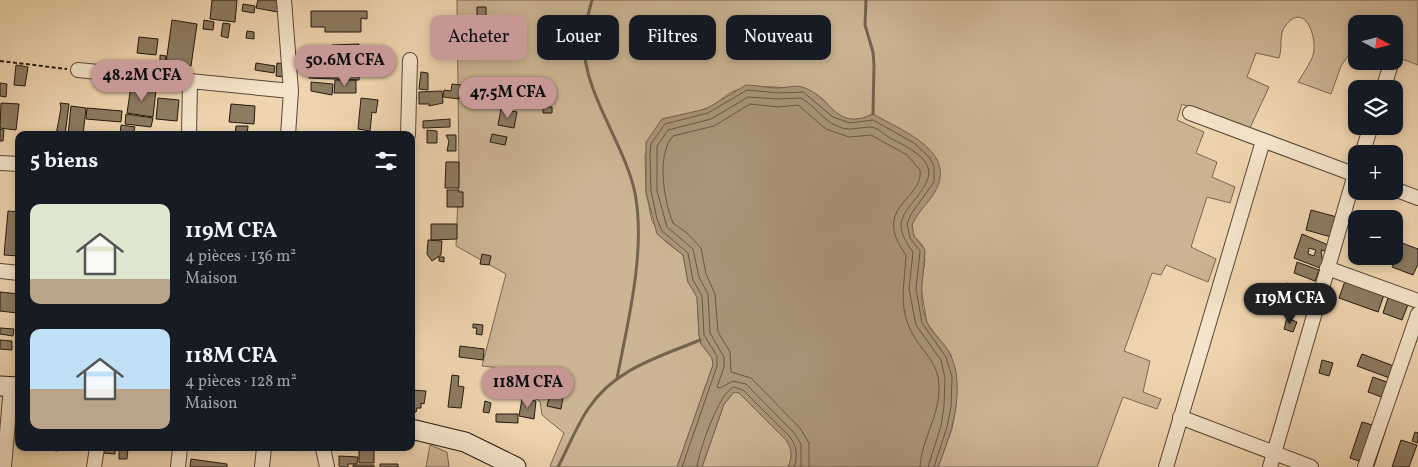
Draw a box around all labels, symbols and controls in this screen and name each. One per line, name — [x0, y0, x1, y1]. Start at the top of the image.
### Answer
chip: Acheter — [430, 15, 527, 60]
chip: Louer — [537, 15, 619, 60]
chip: Filtres — [629, 15, 716, 60]
chip: Nouveau — [726, 15, 831, 60]
north arrow — [1348, 15, 1402, 70]
map controls — [1348, 15, 1403, 265]
pin: 50.6M CFA — [288, 44, 402, 87]
text: 50.6M CFA — [305, 50, 385, 72]
pin: 48.2M CFA — [85, 59, 199, 102]
text: 48.2M CFA — [102, 65, 182, 87]
pin: 47.5M CFA — [451, 76, 565, 119]
button: layers — [1348, 80, 1403, 135]
text: 47.5M CFA — [470, 82, 546, 104]
button: + — [1348, 145, 1403, 200]
text: 5 biens — [30, 147, 98, 176]
icon: filters — [372, 147, 400, 175]
button: − — [1348, 210, 1403, 265]
text: 119M CFA — [185, 217, 278, 246]
icon: home — [70, 224, 130, 284]
text: 4 pièces · 136 m² — [185, 246, 296, 268]
text: Maison — [185, 268, 238, 290]
pin: 119M CFA — [1238, 282, 1342, 325]
text: 119M CFA — [1255, 288, 1325, 310]
text: 118M CFA — [185, 342, 277, 371]
icon: home — [70, 349, 130, 409]
pin: 118M CFA — [476, 366, 580, 409]
text: 4 pièces · 128 m² — [185, 371, 297, 393]
text: 118M CFA — [493, 372, 563, 394]
text: Maison — [185, 393, 238, 415]

